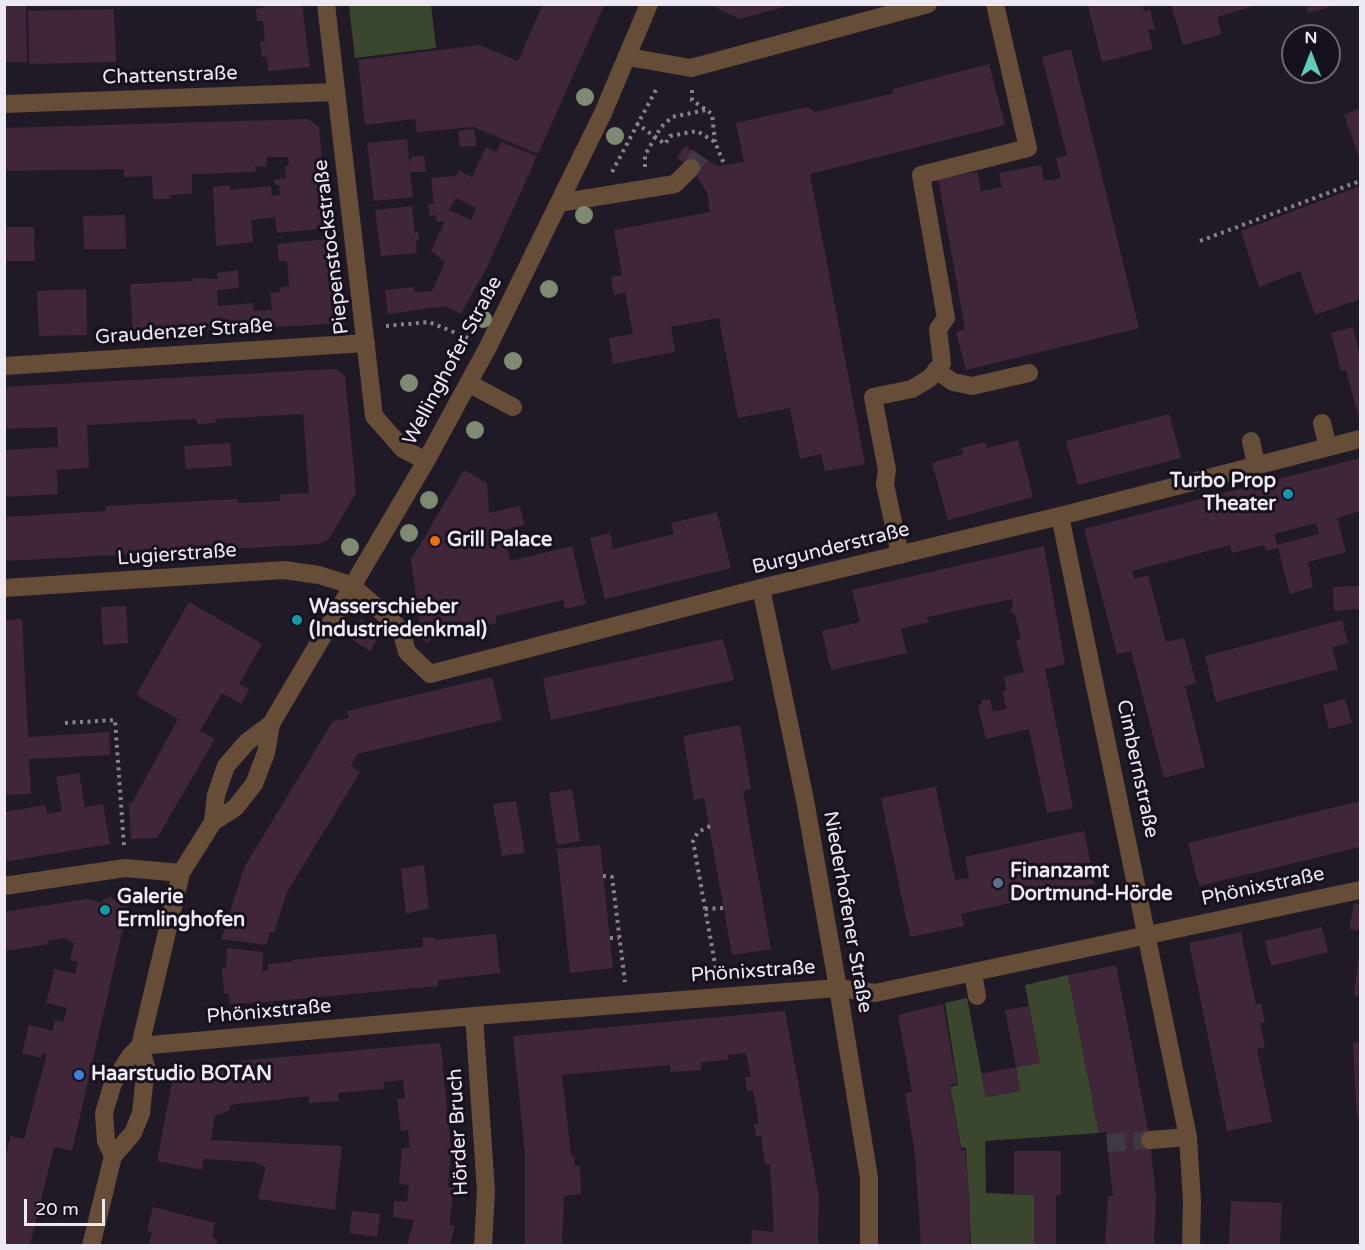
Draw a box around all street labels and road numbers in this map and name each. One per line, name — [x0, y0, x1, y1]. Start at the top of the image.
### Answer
street label: Chattenstraße — [102, 62, 238, 90]
street label: Piepenstockstraße — [309, 158, 355, 336]
street label: Wellinghofer Straße — [398, 272, 508, 450]
street label: Graudenzer Straße — [94, 314, 274, 350]
street label: Burgunderstraße — [750, 518, 912, 580]
street label: Lugierstraße — [116, 539, 238, 571]
street label: Cimbernstraße — [1111, 698, 1163, 840]
street label: Niederhofener Straße — [817, 809, 877, 1015]
street label: Phönixstraße — [1199, 862, 1327, 912]
street label: Phönixstraße — [690, 956, 816, 988]
street label: Phönixstraße — [206, 995, 332, 1029]
street label: Hörder Bruch — [444, 1068, 474, 1196]

